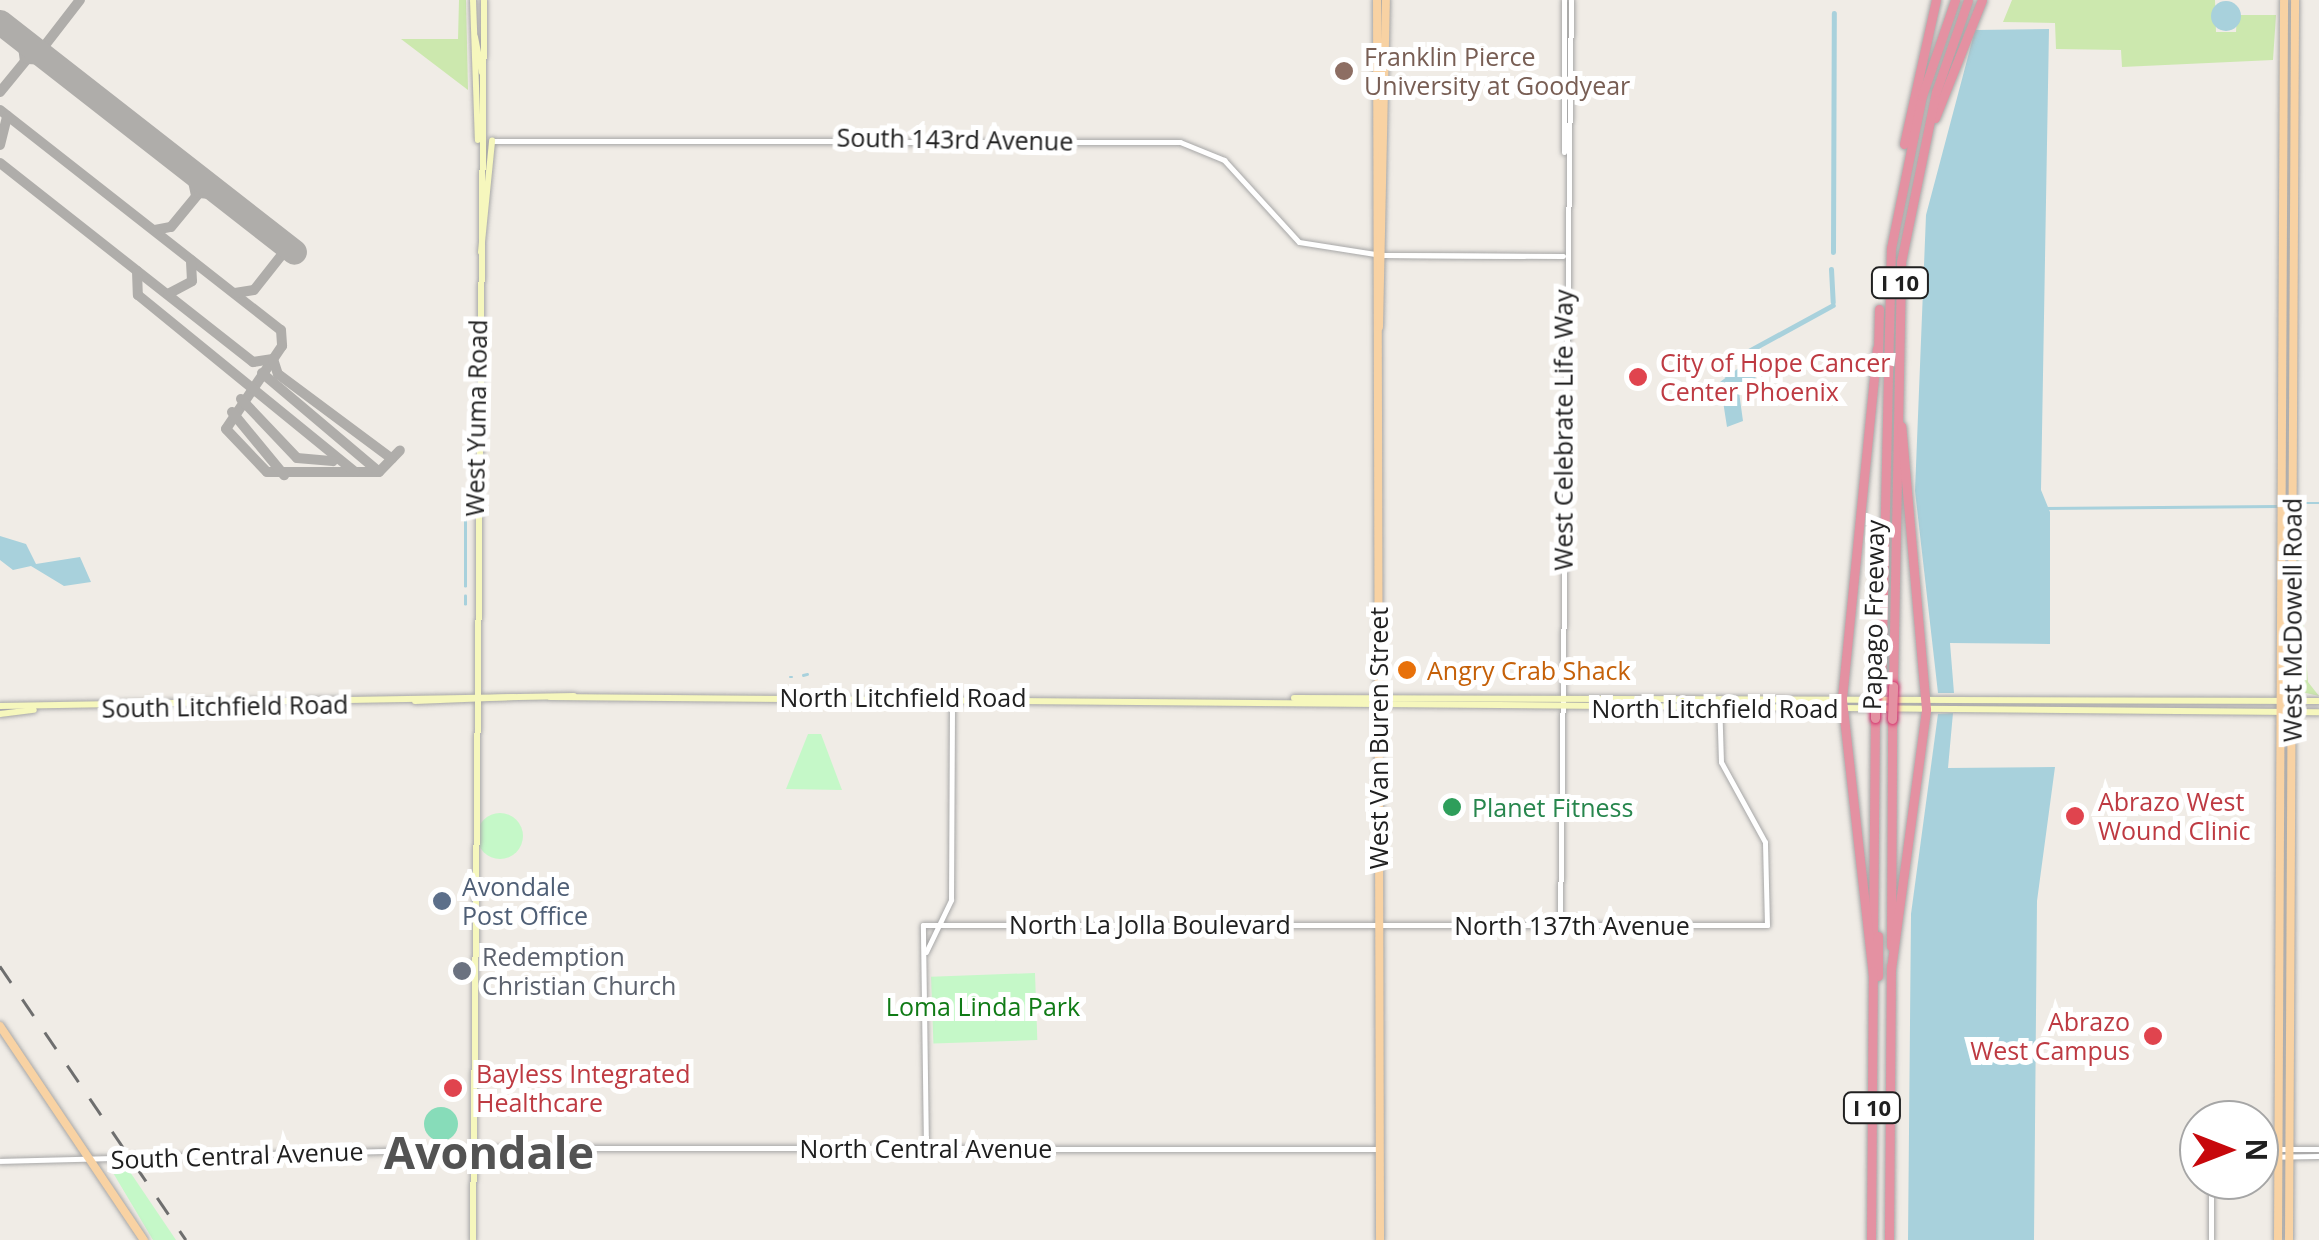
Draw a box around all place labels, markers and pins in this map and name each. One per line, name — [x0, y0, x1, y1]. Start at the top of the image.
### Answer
place label: Franklin Pierce University at Goodyear — [1364, 42, 1630, 101]
marker: Franklin Pierce University at Goodyear — [1333, 60, 1355, 82]
place label: City of Hope Cancer Center Phoenix — [1660, 348, 1890, 407]
marker: City of Hope Cancer Center Phoenix — [1625, 364, 1651, 390]
place label: Angry Crab Shack — [1427, 655, 1631, 685]
marker: Angry Crab Shack — [1396, 659, 1418, 681]
place label: Abrazo West Wound Clinic — [2098, 787, 2251, 846]
place label: Planet Fitness — [1472, 792, 1633, 822]
marker: Planet Fitness — [1441, 796, 1463, 818]
marker: Abrazo West Wound Clinic — [2062, 803, 2088, 829]
place label: Avondale Post Office — [462, 872, 588, 931]
marker: Avondale Post Office — [431, 890, 453, 912]
place label: Redemption Christian Church — [482, 942, 676, 1001]
marker: Redemption Christian Church — [451, 960, 473, 982]
place label: Abrazo West Campus — [1970, 1007, 2130, 1066]
marker: Abrazo West Campus — [2140, 1023, 2166, 1049]
place label: Bayless Integrated Healthcare — [476, 1059, 690, 1118]
marker: Bayless Integrated Healthcare — [440, 1075, 466, 1101]

